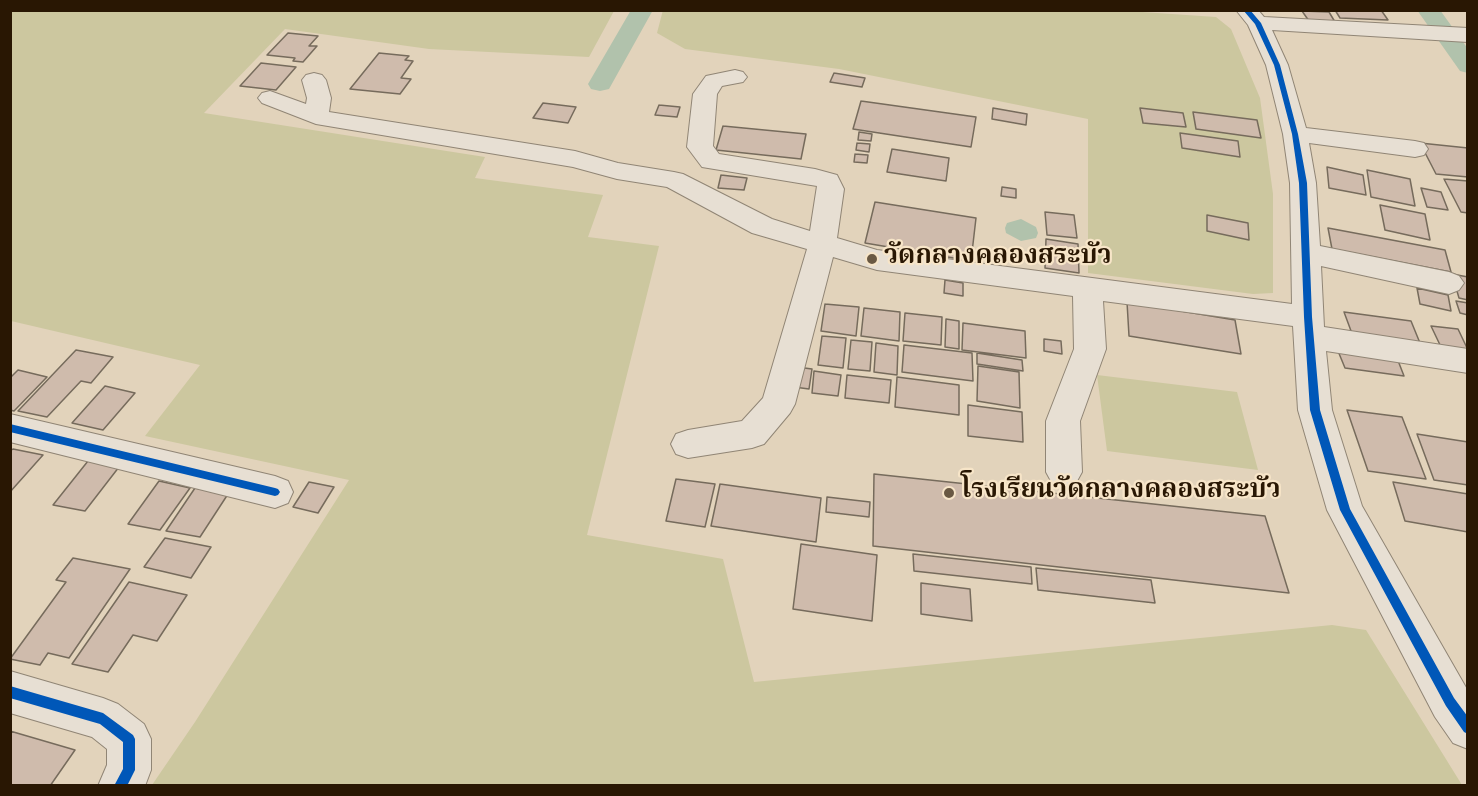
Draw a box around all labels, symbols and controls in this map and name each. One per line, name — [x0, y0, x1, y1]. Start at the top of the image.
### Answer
place label: วัดกลางคลองสระบัว — [884, 243, 1112, 275]
marker: วัดกลางคลองสระบัว — [865, 252, 879, 266]
place label: โรงเรียนวัดกลางคลองสระบัว — [961, 477, 1281, 509]
marker: โรงเรียนวัดกลางคลองสระบัว — [942, 486, 956, 500]

